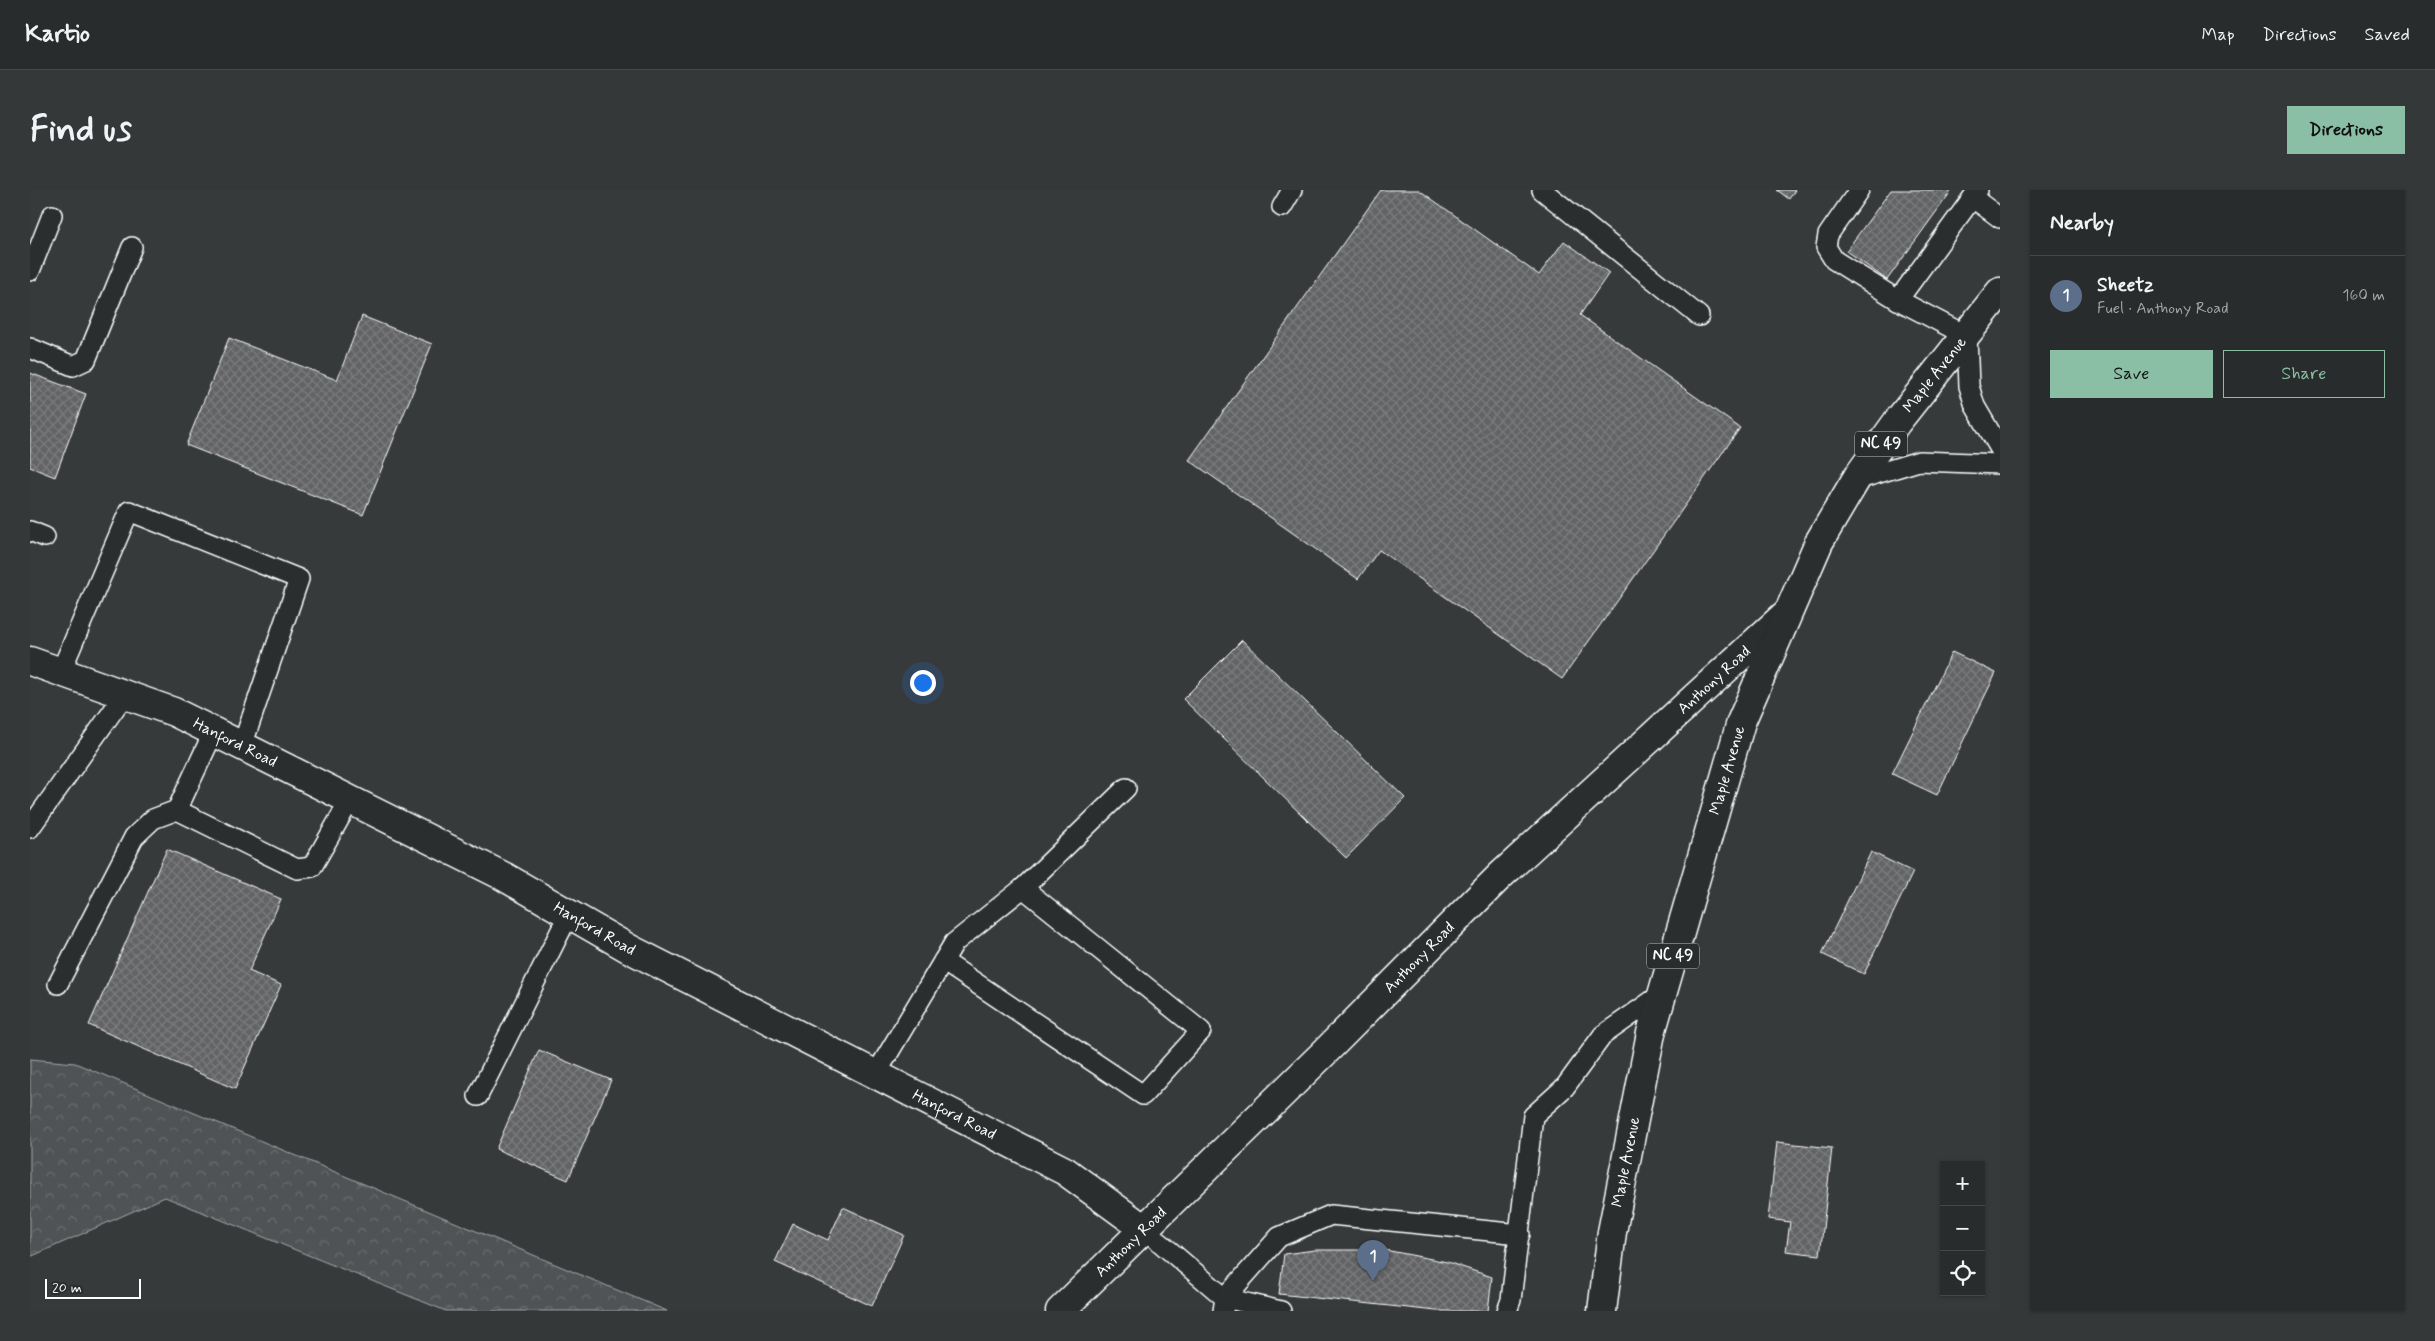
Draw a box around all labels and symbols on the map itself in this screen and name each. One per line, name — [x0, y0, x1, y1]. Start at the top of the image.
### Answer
street label: Maple Avenue — [1898, 332, 1972, 417]
road number: NC 49 — [1855, 432, 1907, 456]
street label: Anthony Road — [1673, 641, 1755, 719]
your location — [910, 670, 936, 696]
street label: Hanford Road — [189, 713, 281, 772]
street label: Maple Avenue — [1704, 723, 1750, 817]
street label: Hanford Road — [550, 897, 639, 961]
street label: Anthony Road — [1379, 917, 1459, 998]
road number: NC 49 — [1647, 944, 1699, 968]
street label: Hanford Road — [909, 1084, 1000, 1145]
street label: Maple Avenue — [1607, 1114, 1645, 1209]
street label: Anthony Road — [1090, 1202, 1171, 1282]
pin: 1 — [1357, 1240, 1389, 1281]
scale bar — [45, 1276, 141, 1299]

